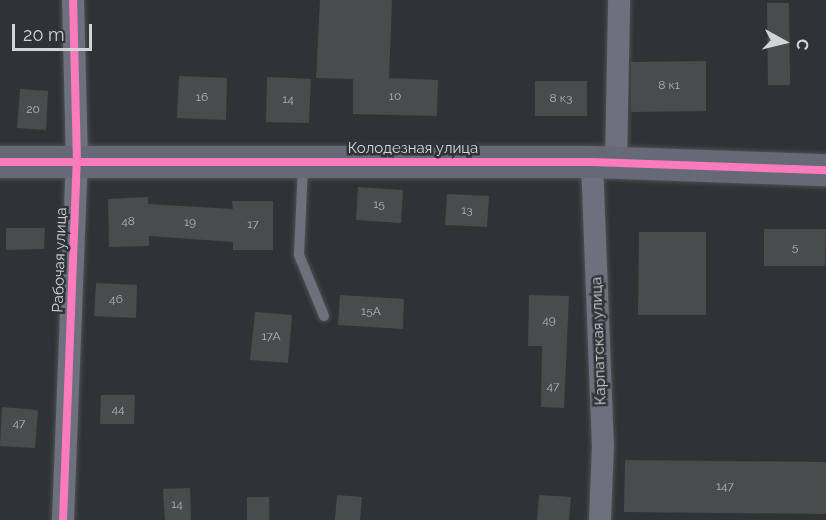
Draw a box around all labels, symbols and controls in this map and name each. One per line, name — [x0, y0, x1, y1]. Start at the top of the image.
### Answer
scale bar — [15, 12, 94, 50]
north arrow — [754, 12, 814, 72]
text: 20 m — [23, 24, 65, 45]
text: С — [792, 38, 812, 51]
house number: 8 к1 — [658, 79, 680, 93]
house number: 10 — [389, 90, 401, 104]
house number: 16 — [196, 91, 208, 105]
house number: 8 к3 — [550, 92, 572, 106]
house number: 14 — [282, 93, 294, 107]
house number: 20 — [26, 103, 40, 117]
street label: Колодезная улица — [348, 140, 478, 158]
house number: 15 — [373, 198, 385, 212]
house number: 13 — [461, 204, 473, 218]
street label: Рабочая улица — [49, 207, 71, 313]
house number: 48 — [121, 215, 135, 229]
house number: 19 — [184, 216, 196, 230]
house number: 17 — [247, 218, 259, 232]
house number: 5 — [792, 241, 798, 255]
street label: Карпатская улица — [588, 276, 610, 406]
house number: 46 — [109, 293, 123, 307]
house number: 15А — [361, 305, 381, 319]
house number: 49 — [542, 314, 556, 328]
house number: 17А — [261, 330, 281, 344]
house number: 47 — [547, 380, 559, 394]
house number: 44 — [111, 403, 125, 417]
house number: 47 — [13, 417, 25, 431]
house number: 147 — [716, 480, 734, 494]
house number: 14 — [171, 498, 183, 512]

